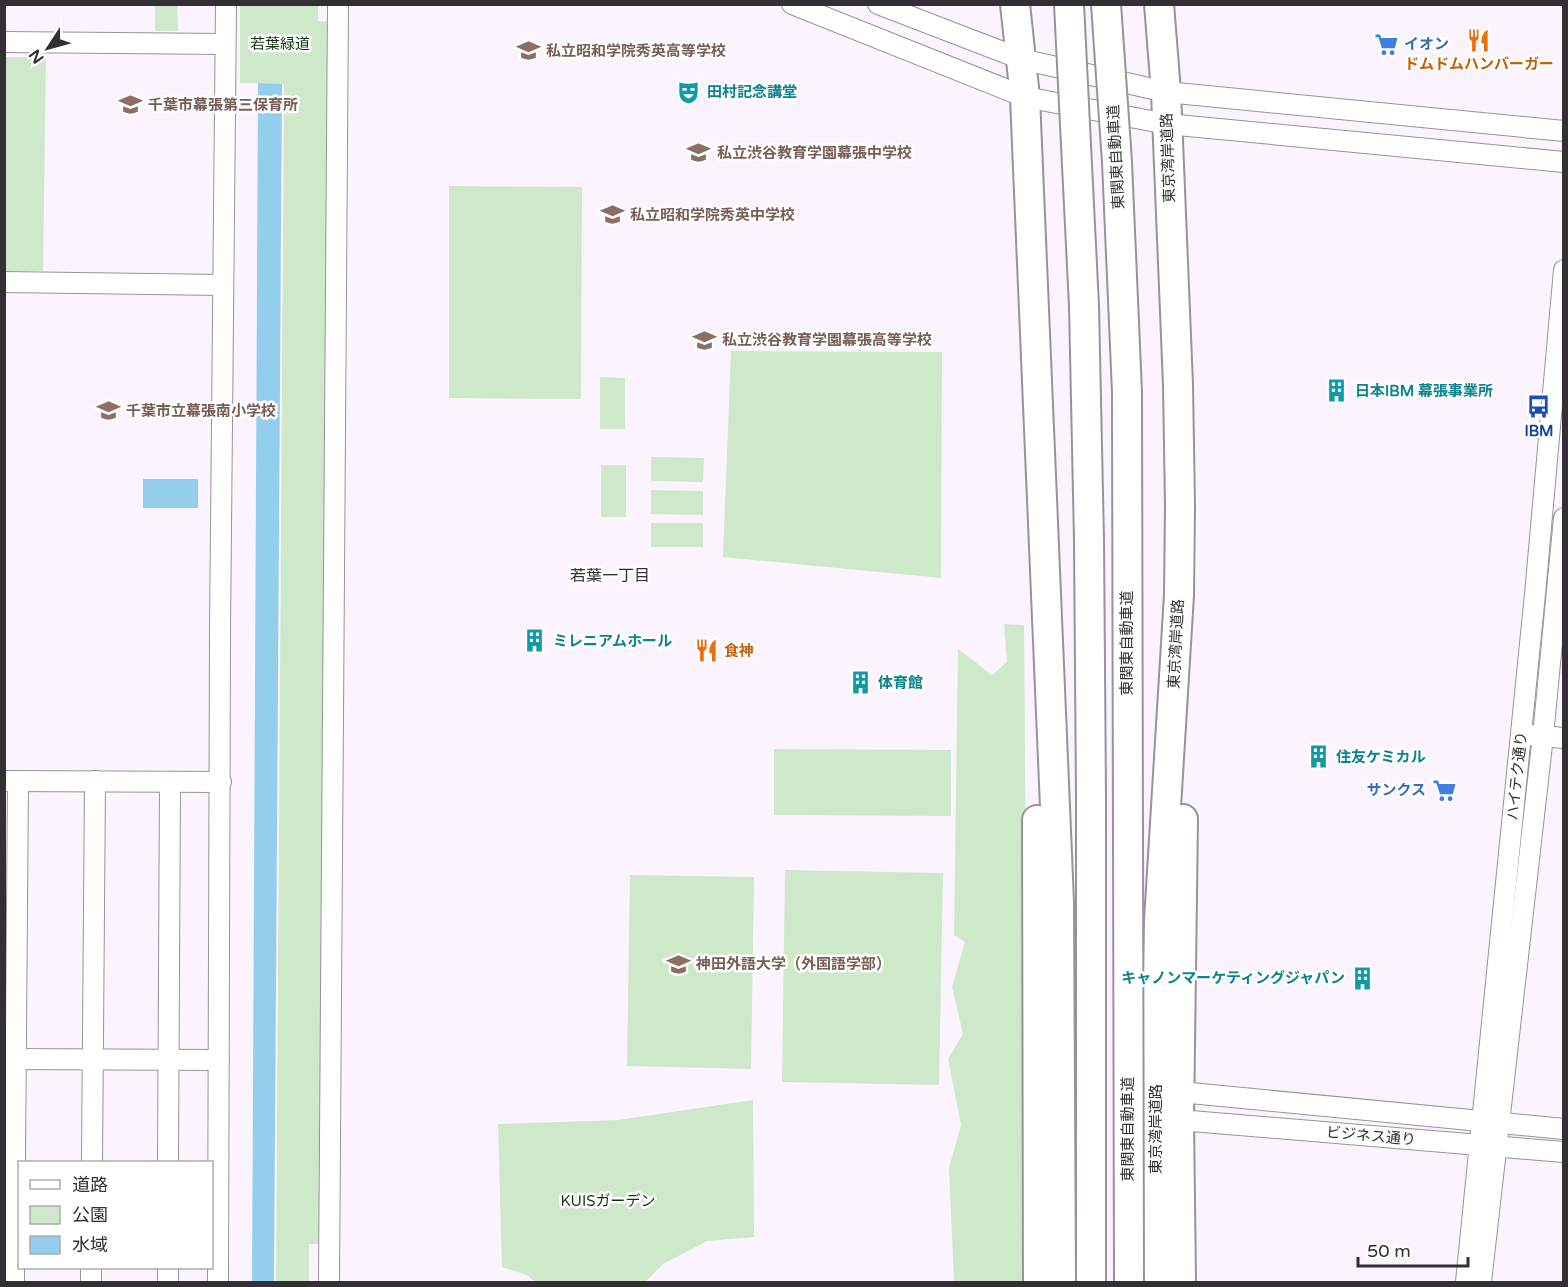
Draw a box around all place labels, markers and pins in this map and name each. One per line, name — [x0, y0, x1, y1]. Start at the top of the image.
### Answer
restaurant icon: ドムドムハンバーガー — [1466, 27, 1492, 53]
supermarket icon: イオン — [1373, 31, 1399, 57]
place label: イオン — [1404, 35, 1449, 53]
school or university icon: 私立昭和学院秀英高等学校 — [515, 38, 541, 64]
place label: 私立昭和学院秀英高等学校 — [546, 42, 726, 60]
place label: ドムドムハンバーガー — [1404, 55, 1554, 73]
theatre icon: 田村記念講堂 — [676, 79, 702, 105]
place label: 田村記念講堂 — [707, 83, 797, 101]
school or university icon: 千葉市幕張第三保育所 — [117, 92, 143, 118]
place label: 千葉市幕張第三保育所 — [148, 96, 298, 114]
school or university icon: 私立渋谷教育学園幕張中学校 — [686, 140, 712, 166]
place label: 私立渋谷教育学園幕張中学校 — [717, 144, 912, 162]
school or university icon: 私立昭和学院秀英中学校 — [599, 202, 625, 228]
place label: 私立昭和学院秀英中学校 — [630, 206, 795, 224]
school or university icon: 私立渋谷教育学園幕張高等学校 — [691, 327, 717, 353]
place label: 私立渋谷教育学園幕張高等学校 — [722, 331, 932, 349]
building icon: 日本IBM 幕張事業所 — [1324, 378, 1350, 404]
place label: 日本IBM 幕張事業所 — [1355, 382, 1493, 400]
bus stop icon: IBM — [1526, 394, 1552, 420]
school or university icon: 千葉市立幕張南小学校 — [95, 398, 121, 424]
place label: 千葉市立幕張南小学校 — [126, 402, 276, 420]
place label: IBM — [1524, 422, 1554, 440]
building icon: ミレニアムホール — [522, 628, 548, 654]
place label: ミレニアムホール — [553, 632, 672, 650]
restaurant icon: 食神 — [693, 638, 719, 664]
place label: 食神 — [724, 642, 754, 660]
building icon: 体育館 — [847, 670, 873, 696]
place label: 体育館 — [878, 674, 923, 692]
building icon: 住友ケミカル — [1305, 744, 1331, 770]
place label: 住友ケミカル — [1336, 748, 1426, 766]
supermarket icon: サンクス — [1431, 777, 1457, 803]
place label: サンクス — [1366, 781, 1426, 799]
school or university icon: 神田外語大学（外国語学部） — [665, 951, 691, 977]
place label: 神田外語大学（外国語学部） — [695, 955, 891, 973]
building icon: キャノンマーケティングジャパン — [1350, 965, 1376, 991]
place label: キャノンマーケティングジャパン — [1121, 969, 1345, 987]

